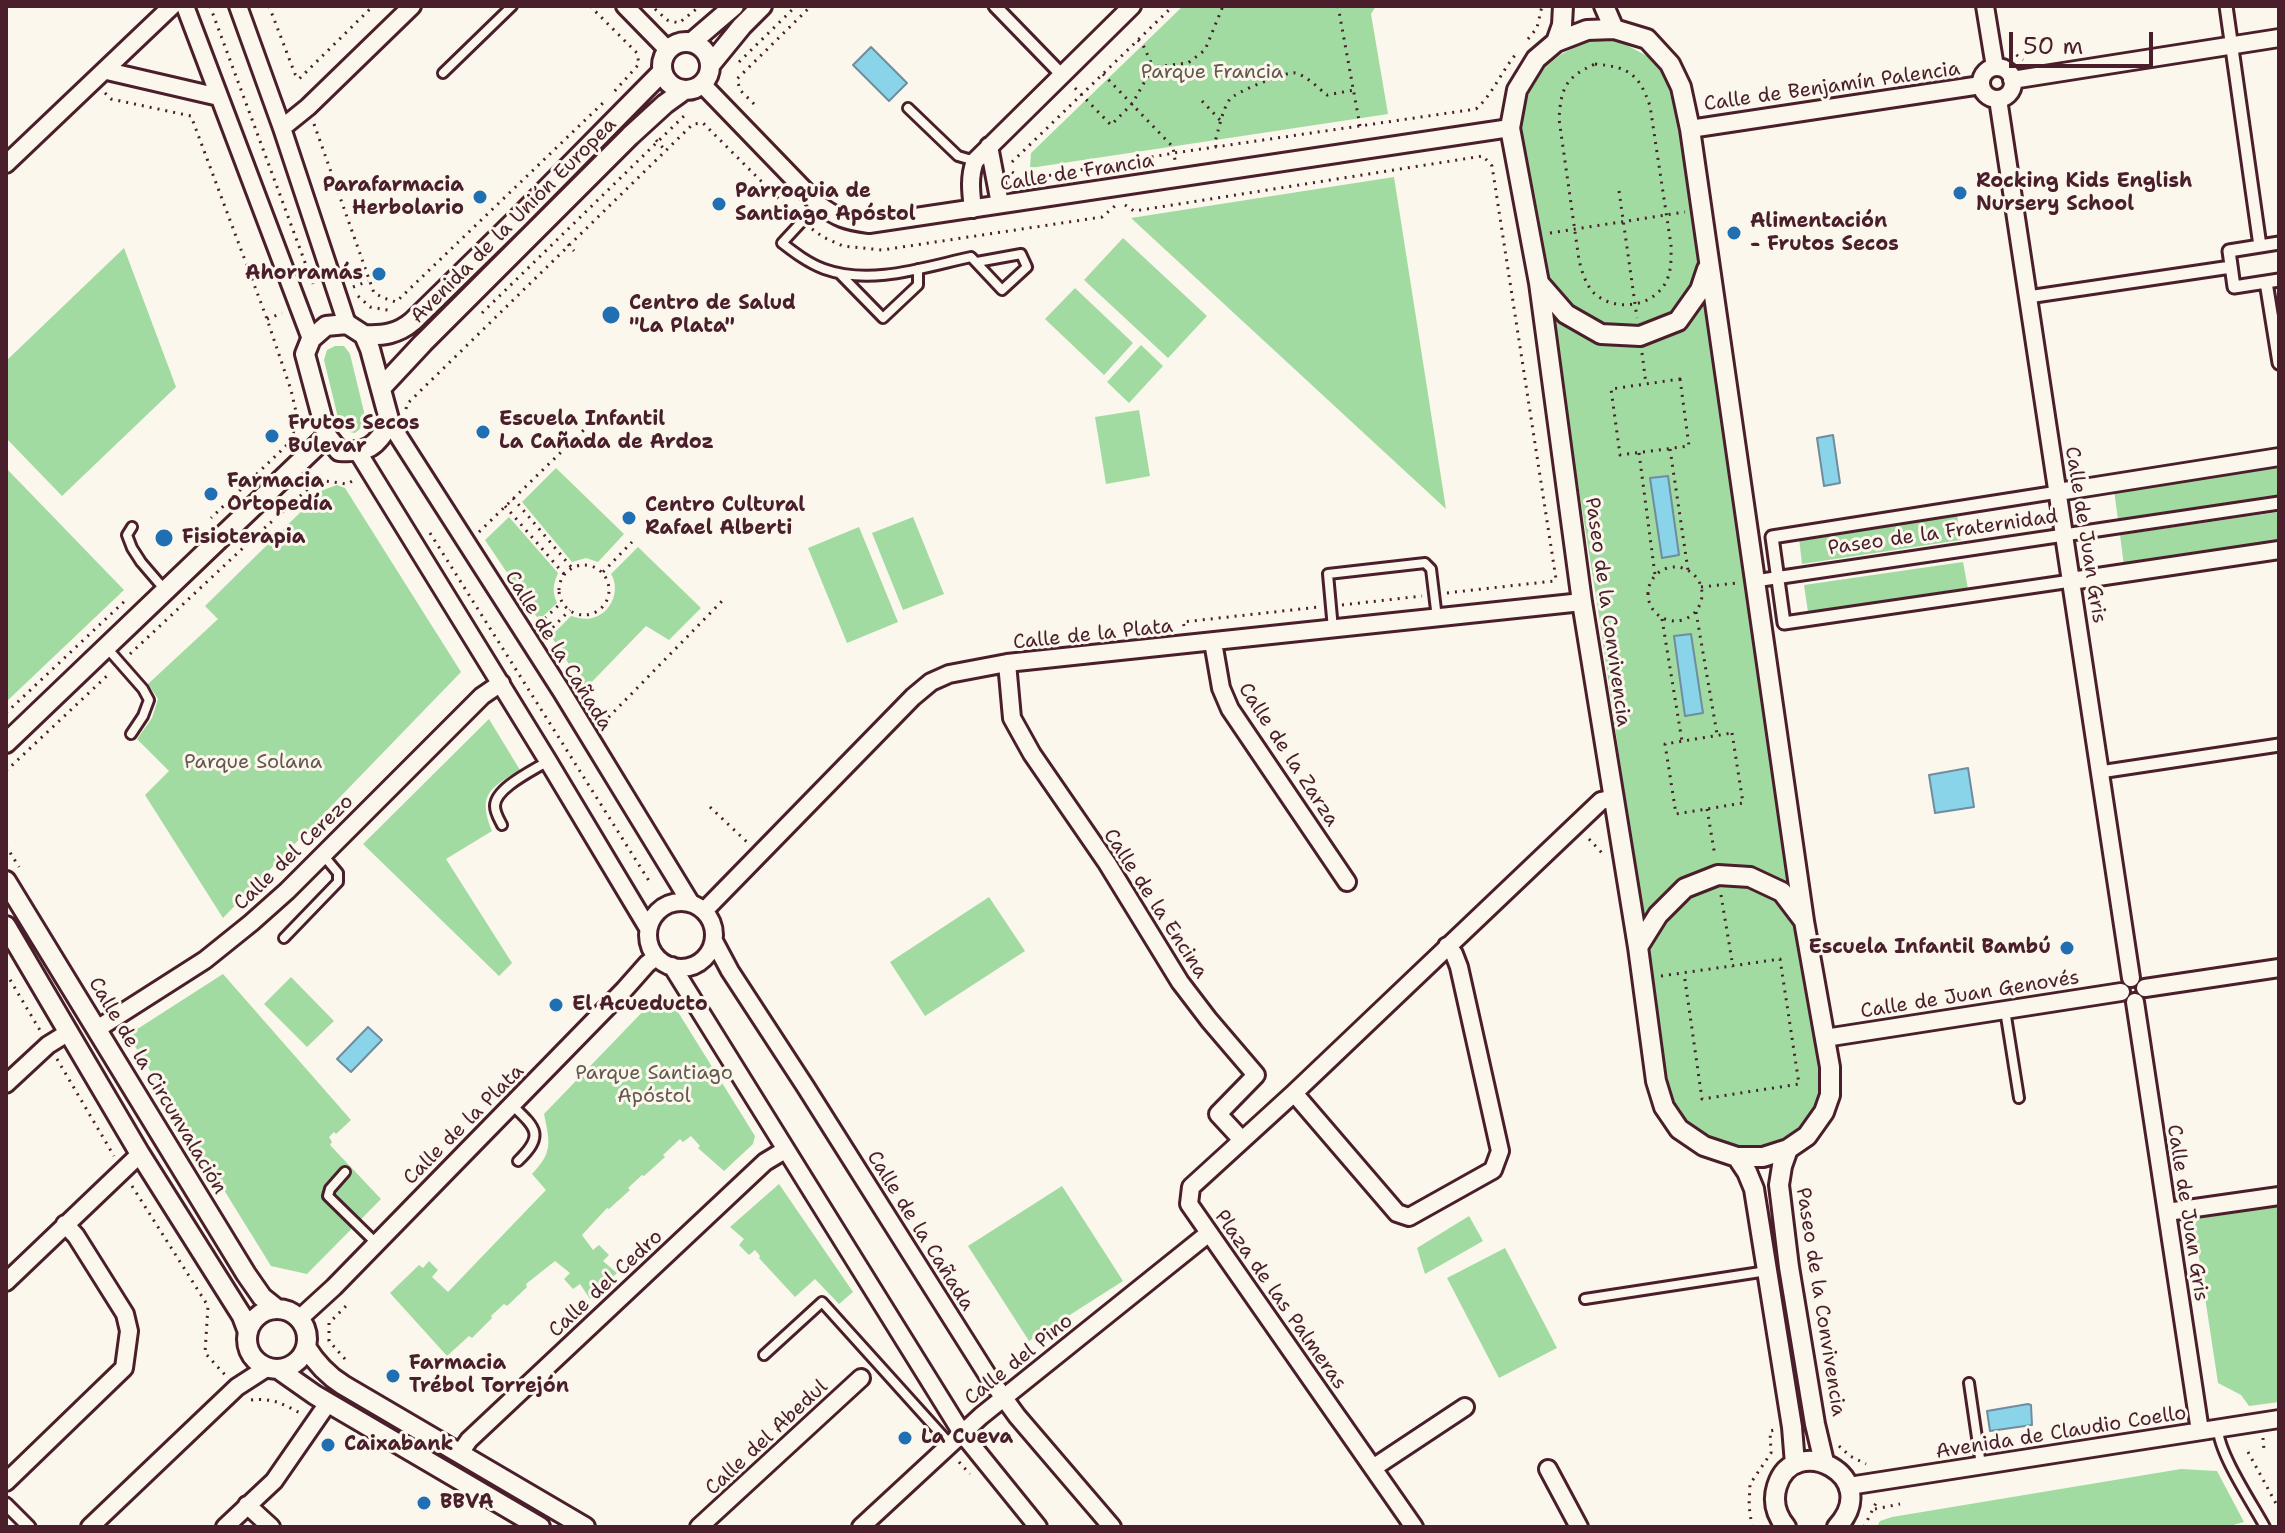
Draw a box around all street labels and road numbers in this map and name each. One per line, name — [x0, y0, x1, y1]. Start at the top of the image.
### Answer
street label: Calle de Benjamín Palencia — [1702, 57, 1962, 117]
street label: Avenida de la Unión Europea — [406, 113, 622, 329]
street label: Calle de Francia — [998, 149, 1156, 197]
street label: Calle de Juan Gris — [2059, 445, 2111, 625]
street label: Paseo de la Convivencia — [1579, 496, 1635, 728]
street label: Paseo de la Fraternidad — [1826, 505, 2060, 561]
street label: Calle de la Cañada — [499, 567, 617, 735]
street label: Calle de la Plata — [1012, 615, 1174, 655]
street label: Calle de la Zarza — [1233, 679, 1343, 831]
street label: Calle del Cerezo — [229, 790, 359, 916]
street label: Calle de la Encina — [1098, 825, 1212, 983]
street label: Calle de Juan Genovés — [1859, 966, 2081, 1024]
street label: Calle de la Circunvalación — [83, 973, 231, 1199]
street label: Calle de la Plata — [399, 1060, 529, 1190]
street label: Calle de Juan Gris — [2161, 1123, 2213, 1303]
street label: Calle de la Cañada — [861, 1147, 979, 1315]
street label: Paseo de la Convivencia — [1790, 1186, 1850, 1418]
street label: Plaza de las Palmeras — [1209, 1206, 1351, 1394]
street label: Calle del Cedro — [544, 1225, 668, 1343]
street label: Calle del Pino — [960, 1309, 1078, 1411]
street label: Calle del Abedul — [701, 1375, 833, 1501]
street label: Avenida de Claudio Coello — [1934, 1401, 2188, 1465]

